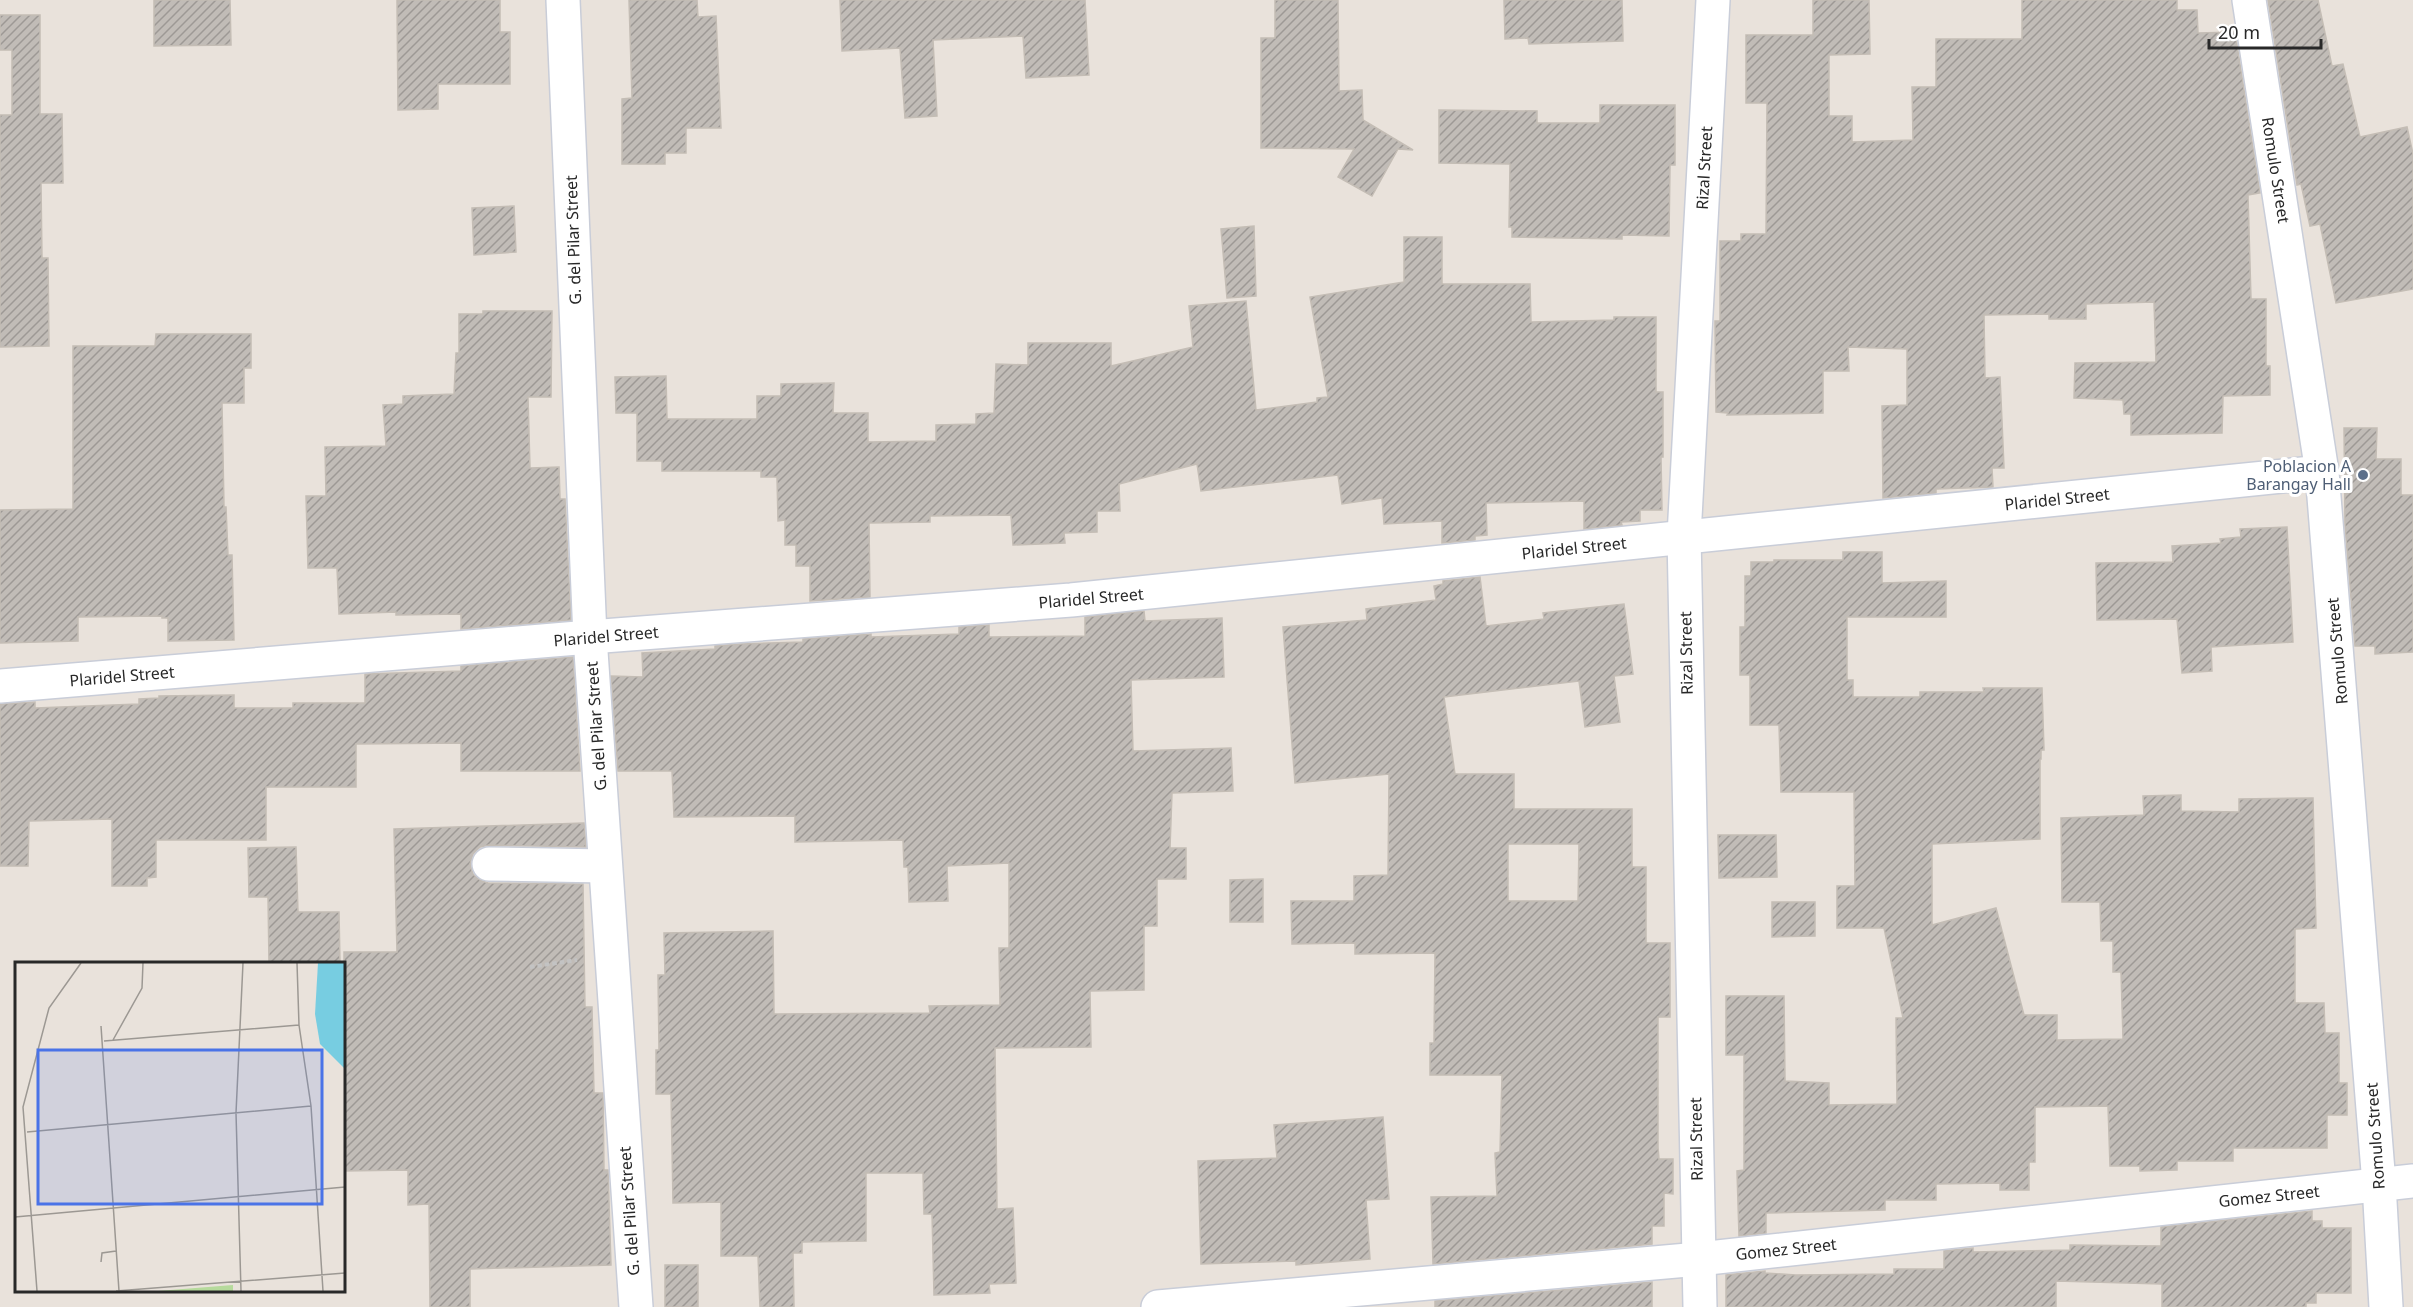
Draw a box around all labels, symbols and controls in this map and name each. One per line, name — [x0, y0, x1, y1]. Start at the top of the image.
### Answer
scale bar — [2209, 12, 2322, 50]
text: 20 m — [2218, 20, 2260, 44]
street label: Romulo Street — [2257, 115, 2295, 225]
street label: Rizal Street — [1691, 125, 1717, 210]
street label: G. del Pilar Street — [560, 175, 586, 305]
place label: Poblacion A Barangay Hall — [2246, 455, 2352, 495]
marker: Poblacion A Barangay Hall — [2356, 468, 2370, 482]
street label: Plaridel Street — [2003, 483, 2111, 515]
street label: Plaridel Street — [1520, 532, 1628, 564]
street label: Plaridel Street — [1038, 582, 1145, 614]
street label: Romulo Street — [2321, 596, 2353, 705]
street label: Rizal Street — [1674, 611, 1698, 695]
street label: Plaridel Street — [553, 620, 660, 652]
street label: Plaridel Street — [69, 660, 176, 692]
street label: G. del Pilar Street — [580, 660, 611, 791]
inset map — [15, 962, 345, 1292]
street label: Romulo Street — [2360, 1082, 2390, 1190]
street label: Rizal Street — [1684, 1097, 1708, 1181]
street label: G. del Pilar Street — [613, 1145, 644, 1276]
street label: Gomez Street — [2217, 1180, 2321, 1212]
street label: Gomez Street — [1734, 1233, 1838, 1265]

